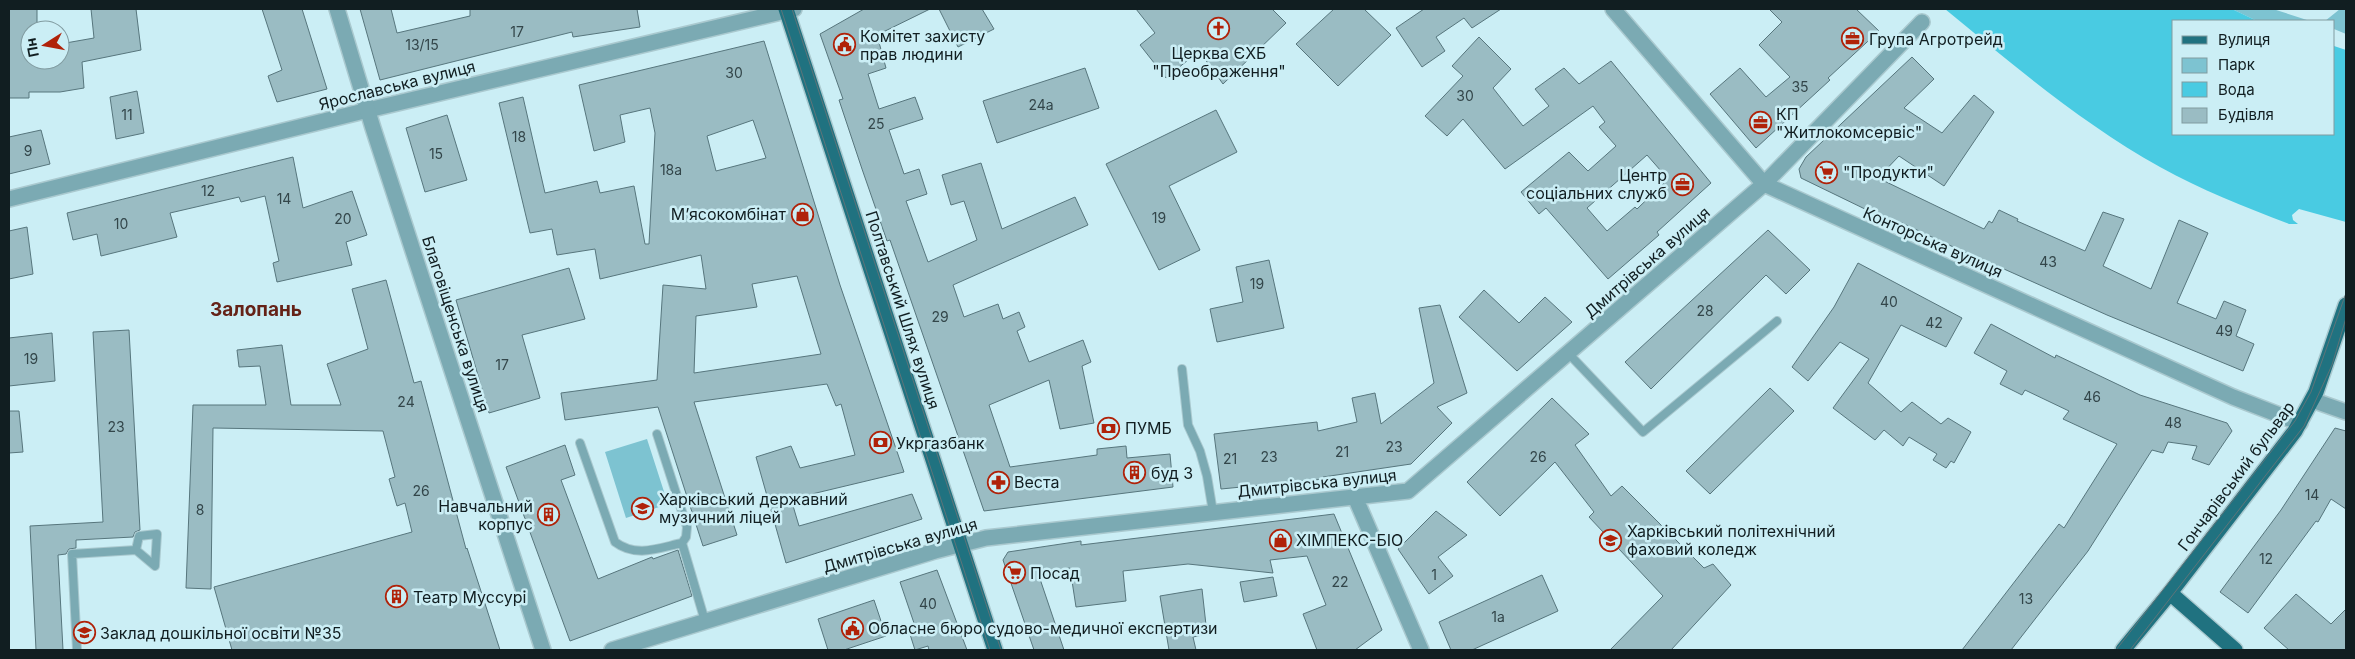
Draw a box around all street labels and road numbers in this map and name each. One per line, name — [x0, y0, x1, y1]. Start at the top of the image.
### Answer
street label: Ярославська вулиця — [317, 56, 477, 114]
street label: Дмитрівська вулиця — [1580, 202, 1714, 322]
street label: Конторська вулиця — [1860, 202, 2006, 282]
street label: Полтавський Шлях вулиця — [861, 208, 945, 412]
street label: Благовіщенська вулиця — [418, 233, 494, 415]
street label: Гончарівський бульвар — [2173, 397, 2299, 555]
street label: Дмитрівська вулиця — [1236, 465, 1398, 501]
street label: Дмитрівська вулиця — [820, 513, 980, 577]

